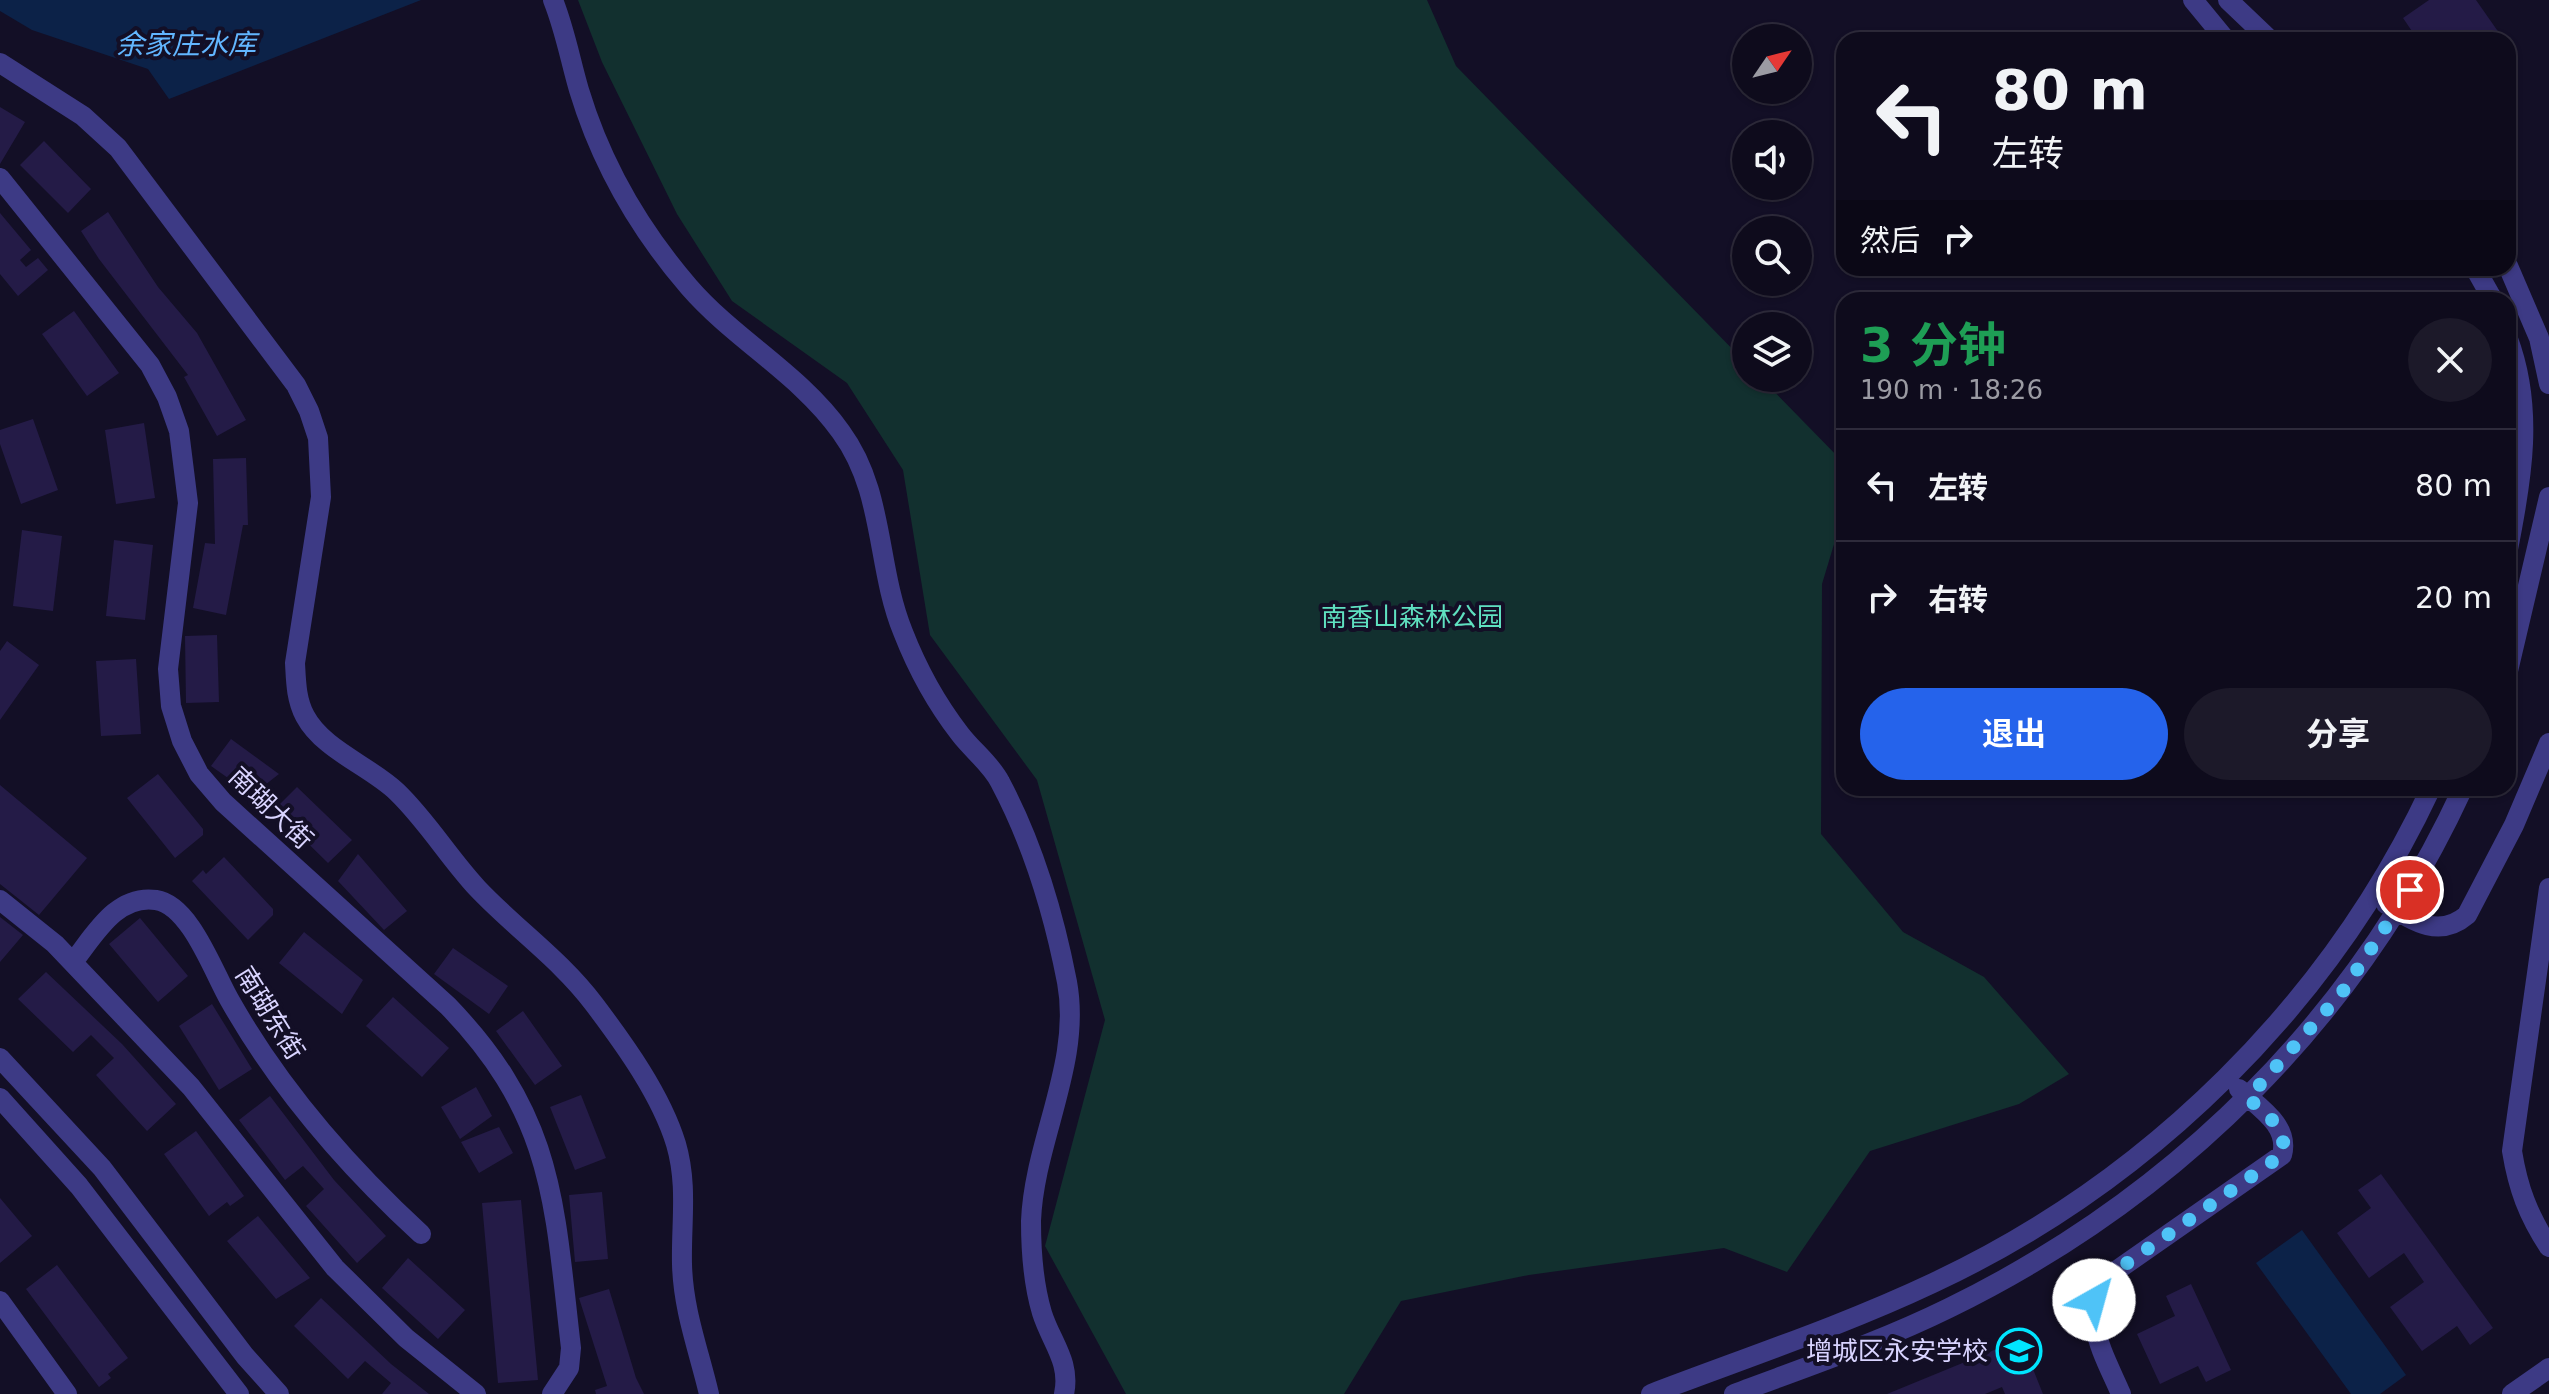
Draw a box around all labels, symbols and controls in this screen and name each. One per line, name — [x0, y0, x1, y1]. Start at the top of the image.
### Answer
north arrow — [1732, 24, 1812, 104]
map controls — [1732, 24, 1812, 392]
water label: 余家庄水库 — [116, 28, 260, 61]
text: 80 m — [1992, 57, 2148, 122]
icon: left — [1860, 64, 1964, 168]
button: sound — [1732, 120, 1812, 200]
text: 左转 — [1992, 133, 2064, 174]
button: search — [1732, 216, 1812, 296]
icon: right — [1936, 216, 1980, 260]
text: 然后 — [1860, 223, 1920, 258]
button: layers — [1732, 312, 1812, 392]
text: 3 分钟 — [1860, 317, 2006, 373]
button: close — [2408, 318, 2492, 402]
text: 190 m · 18:26 — [1860, 375, 2043, 405]
icon: left — [1860, 463, 1904, 507]
text: 80 m — [2415, 468, 2492, 503]
text: 左转 — [1928, 470, 1988, 505]
icon: right — [1860, 575, 1904, 619]
text: 20 m — [2415, 580, 2492, 615]
text: 右转 — [1928, 582, 1988, 617]
park label: 南香山森林公园 — [1321, 602, 1503, 632]
button: 退出 — [1860, 688, 2168, 780]
button: 分享 — [2184, 688, 2492, 780]
street label: 南瑚大街 — [223, 761, 319, 855]
pin — [2376, 856, 2444, 924]
icon: arrive — [2388, 868, 2432, 912]
street label: 南瑚东街 — [230, 961, 310, 1065]
position arrow — [2052, 1258, 2136, 1342]
school or university icon: 增城区永安学校 — [1995, 1327, 2043, 1375]
place label: 增城区永安学校 — [1806, 1336, 1988, 1366]

